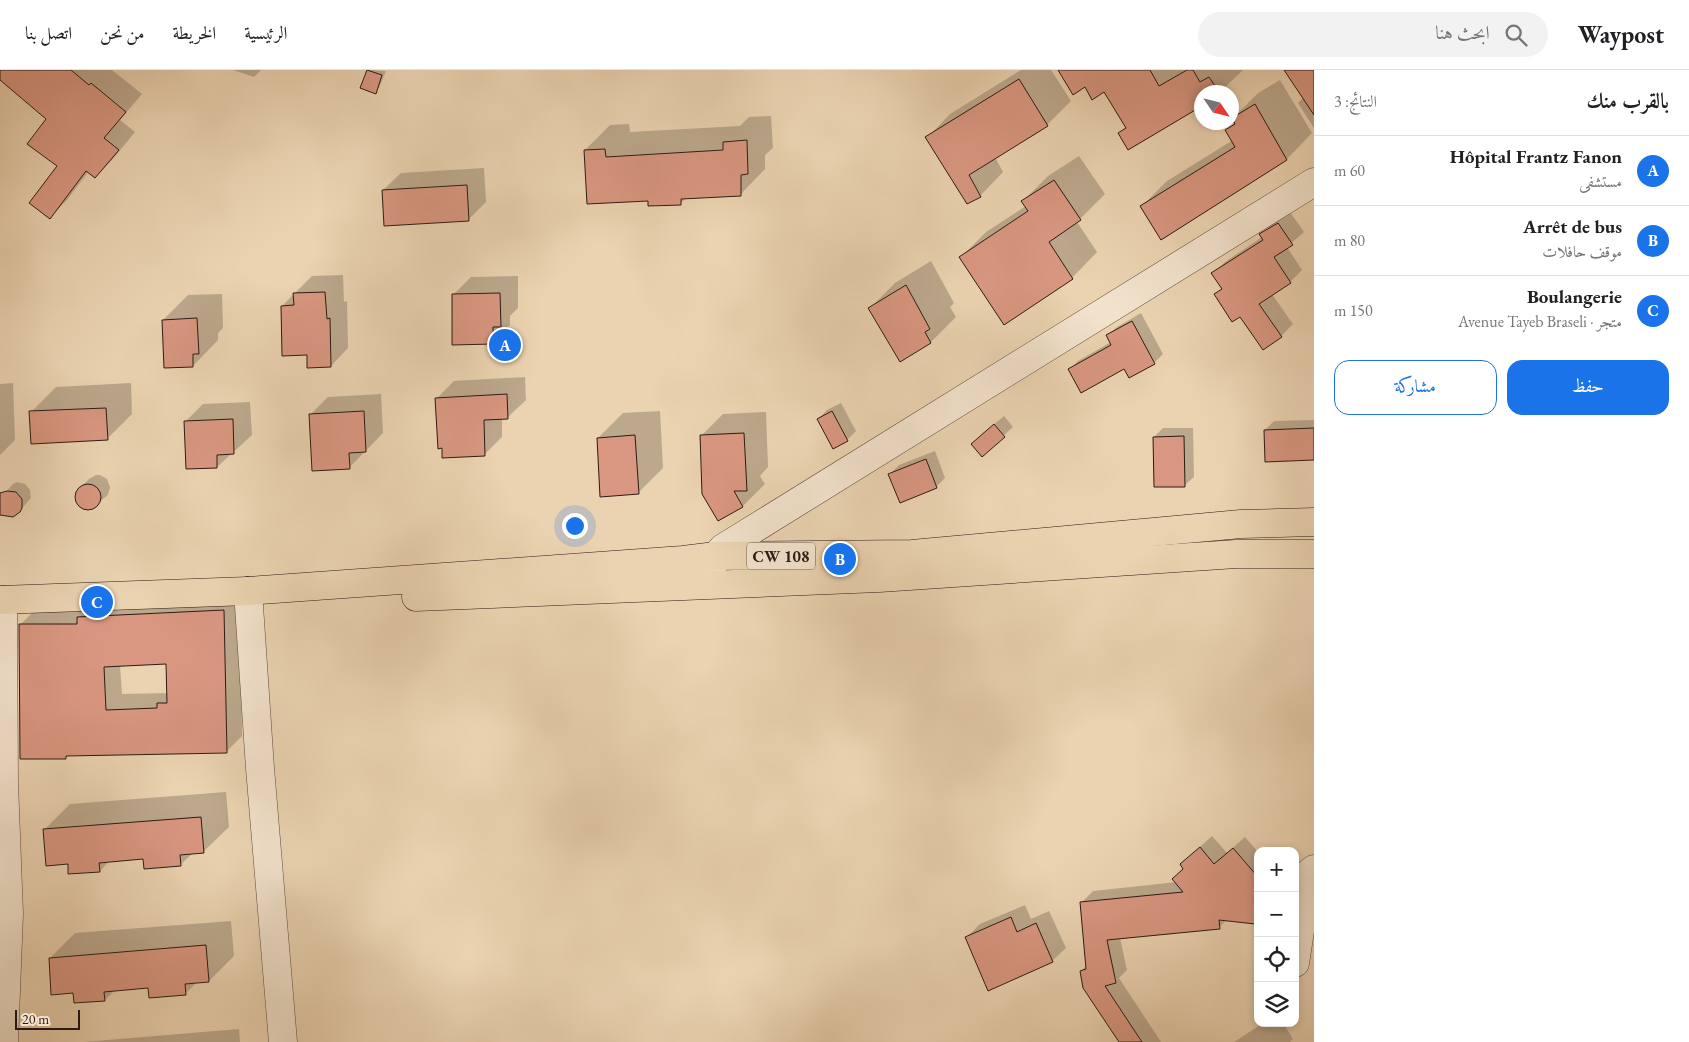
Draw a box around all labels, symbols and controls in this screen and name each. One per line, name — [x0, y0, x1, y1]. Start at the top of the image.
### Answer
search box — [1198, 12, 1548, 57]
text: Waypost — [1578, 19, 1664, 50]
text: ابحث هنا — [1435, 20, 1490, 45]
text: اتصل بنا — [25, 21, 72, 44]
text: من نحن — [100, 21, 144, 44]
text: الخريطة — [172, 21, 216, 44]
text: الرئيسية — [244, 21, 287, 44]
icon: search — [1502, 21, 1530, 49]
north arrow — [1194, 85, 1239, 130]
text: بالقرب منك — [1586, 87, 1669, 114]
text: النتائج: 3 — [1334, 91, 1377, 112]
text: Hôpital Frantz Fanon — [1450, 144, 1622, 169]
text: 60 m — [1334, 160, 1365, 181]
text: A — [1647, 160, 1659, 181]
text: مستشفى — [1579, 171, 1622, 192]
text: Arrêt de bus — [1523, 214, 1622, 239]
text: 80 m — [1334, 230, 1365, 251]
text: B — [1648, 230, 1658, 251]
text: موقف حافلات — [1542, 241, 1622, 262]
text: Boulangerie — [1527, 284, 1622, 309]
text: 150 m — [1334, 300, 1373, 321]
text: C — [1647, 300, 1659, 321]
text: متجر · Avenue Tayeb Braseli — [1458, 311, 1622, 332]
pin: A — [489, 326, 521, 364]
button: مشاركة — [1334, 360, 1497, 415]
button: حفظ — [1507, 360, 1669, 415]
your location — [562, 513, 588, 539]
pin: B — [824, 540, 856, 578]
road number: CW 108 — [747, 542, 815, 570]
pin: C — [81, 583, 113, 621]
map controls — [1254, 847, 1299, 1027]
button: + — [1254, 847, 1299, 892]
button: − — [1254, 892, 1299, 937]
button: locate — [1254, 937, 1299, 982]
button: layers — [1254, 982, 1299, 1027]
scale bar — [15, 1007, 80, 1030]
text: 20 m — [22, 1010, 49, 1028]

